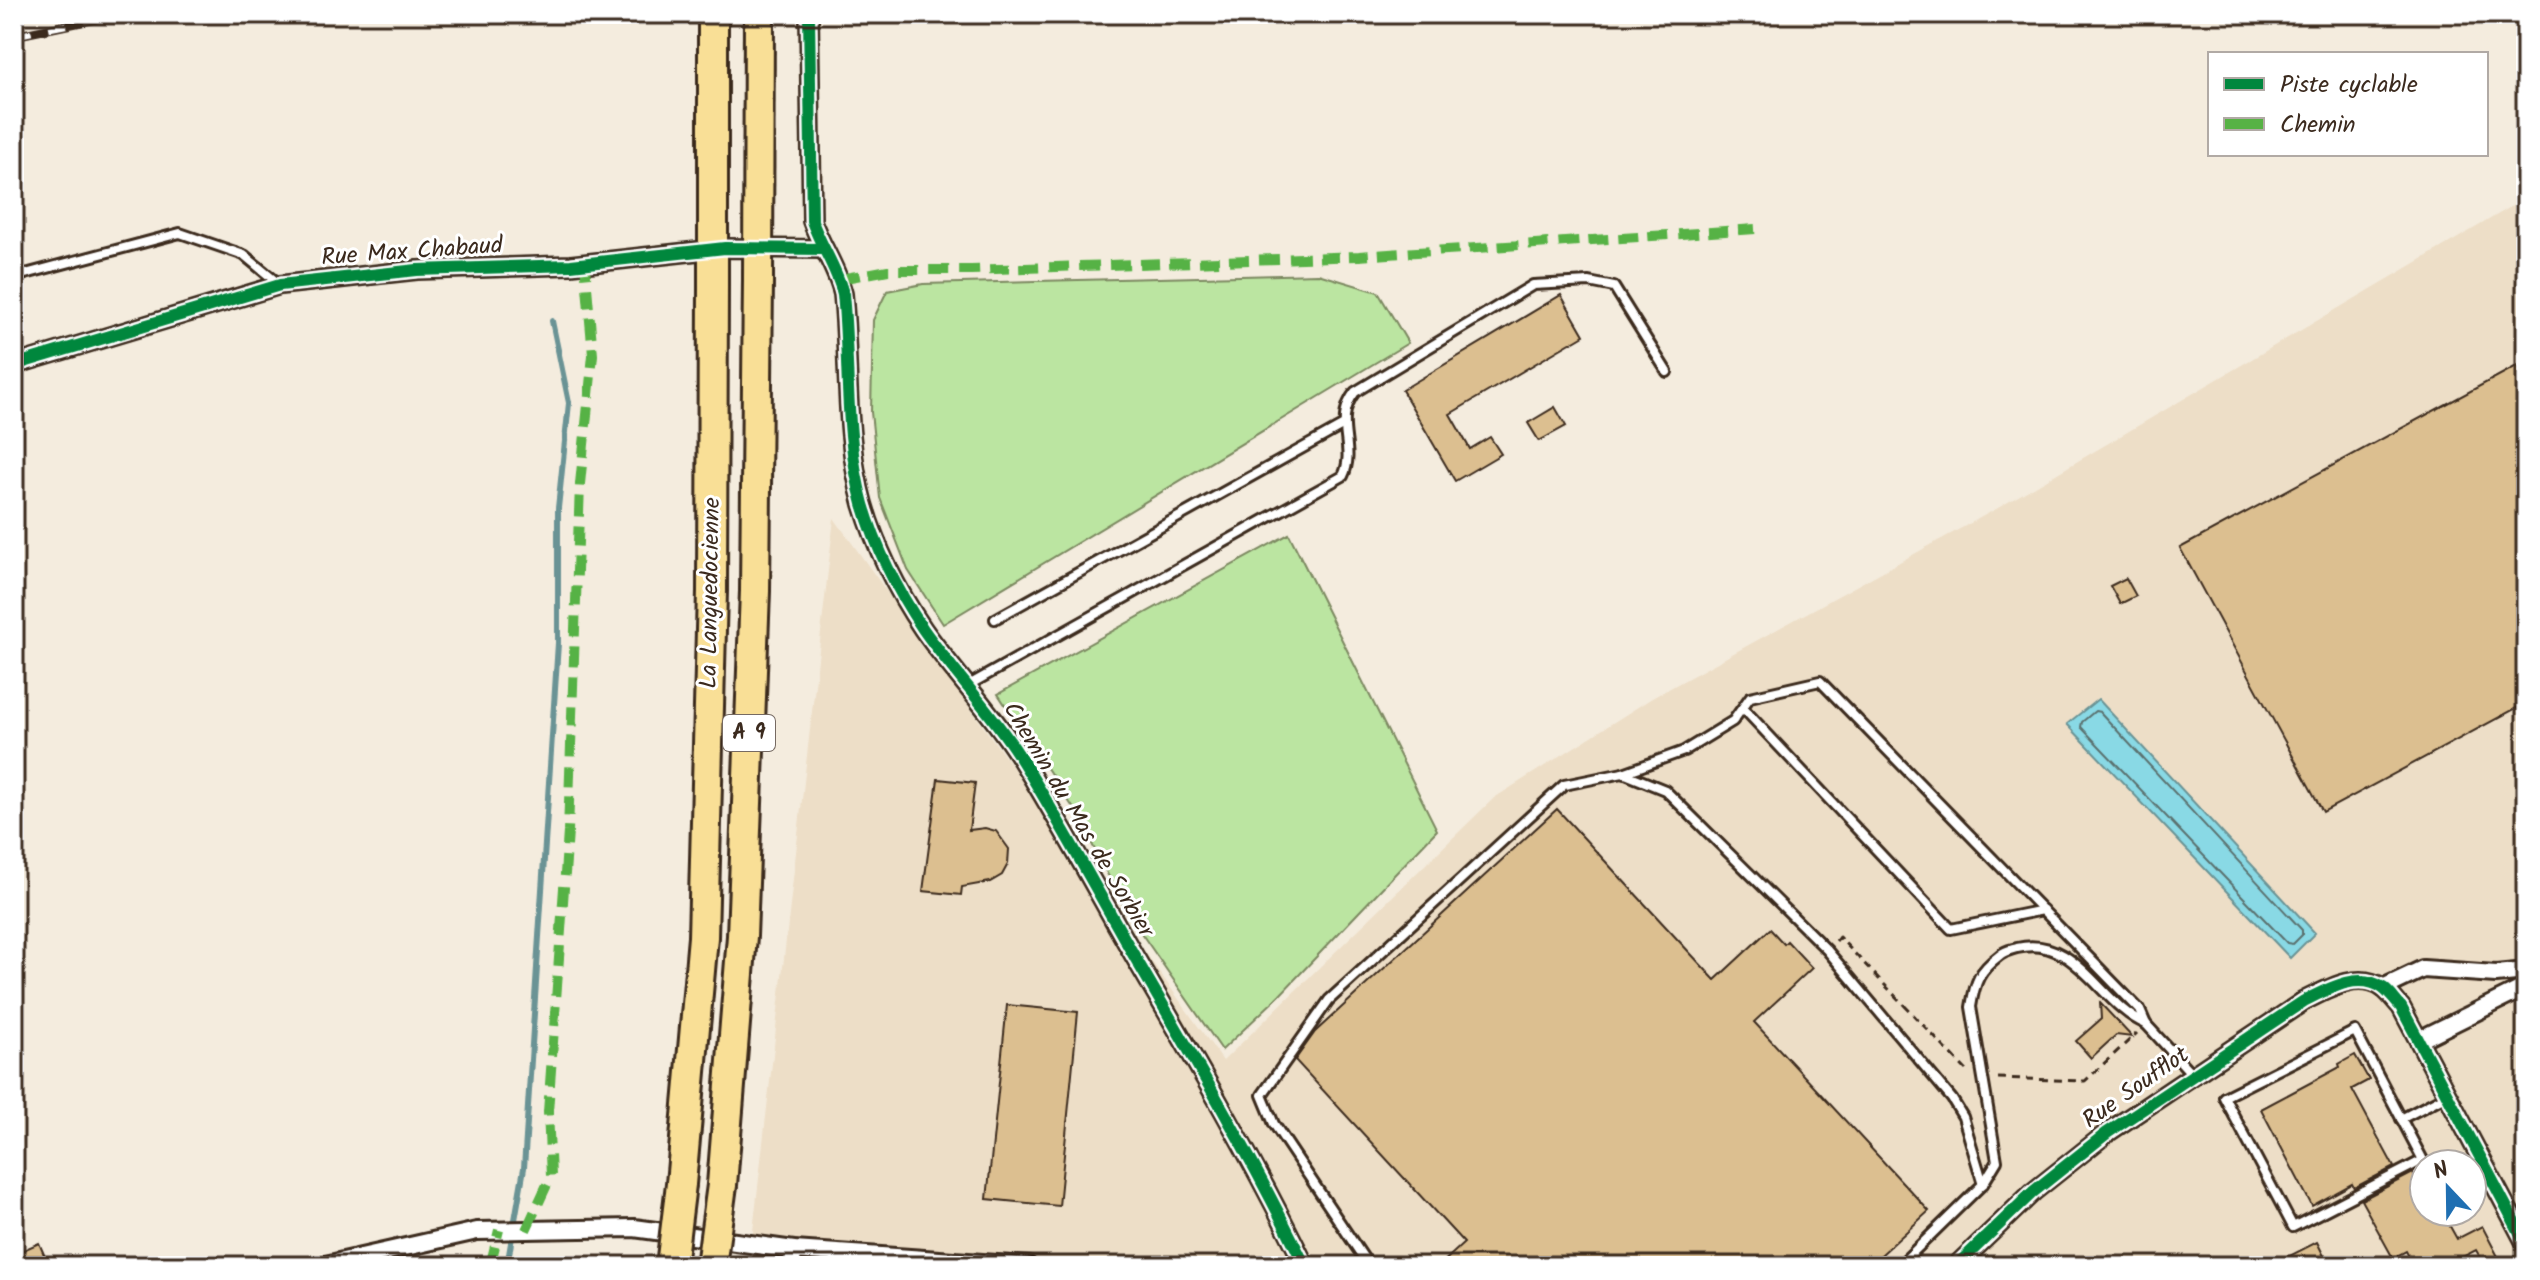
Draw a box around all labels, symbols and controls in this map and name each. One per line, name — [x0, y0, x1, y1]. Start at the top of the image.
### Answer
legend — [2208, 52, 2488, 156]
text: Piste cyclable — [2280, 66, 2418, 105]
text: Chemin — [2280, 106, 2356, 145]
street label: Rue Max Chabaud — [320, 226, 505, 278]
street label: La Languedocienne — [690, 497, 732, 689]
street label: Chemin du Mas de Sorbier — [992, 694, 1165, 947]
road number: A 9 — [723, 715, 775, 751]
street label: Rue Soufflot — [2074, 1036, 2198, 1139]
north arrow — [2408, 1148, 2488, 1228]
text: N — [2428, 1153, 2455, 1191]

